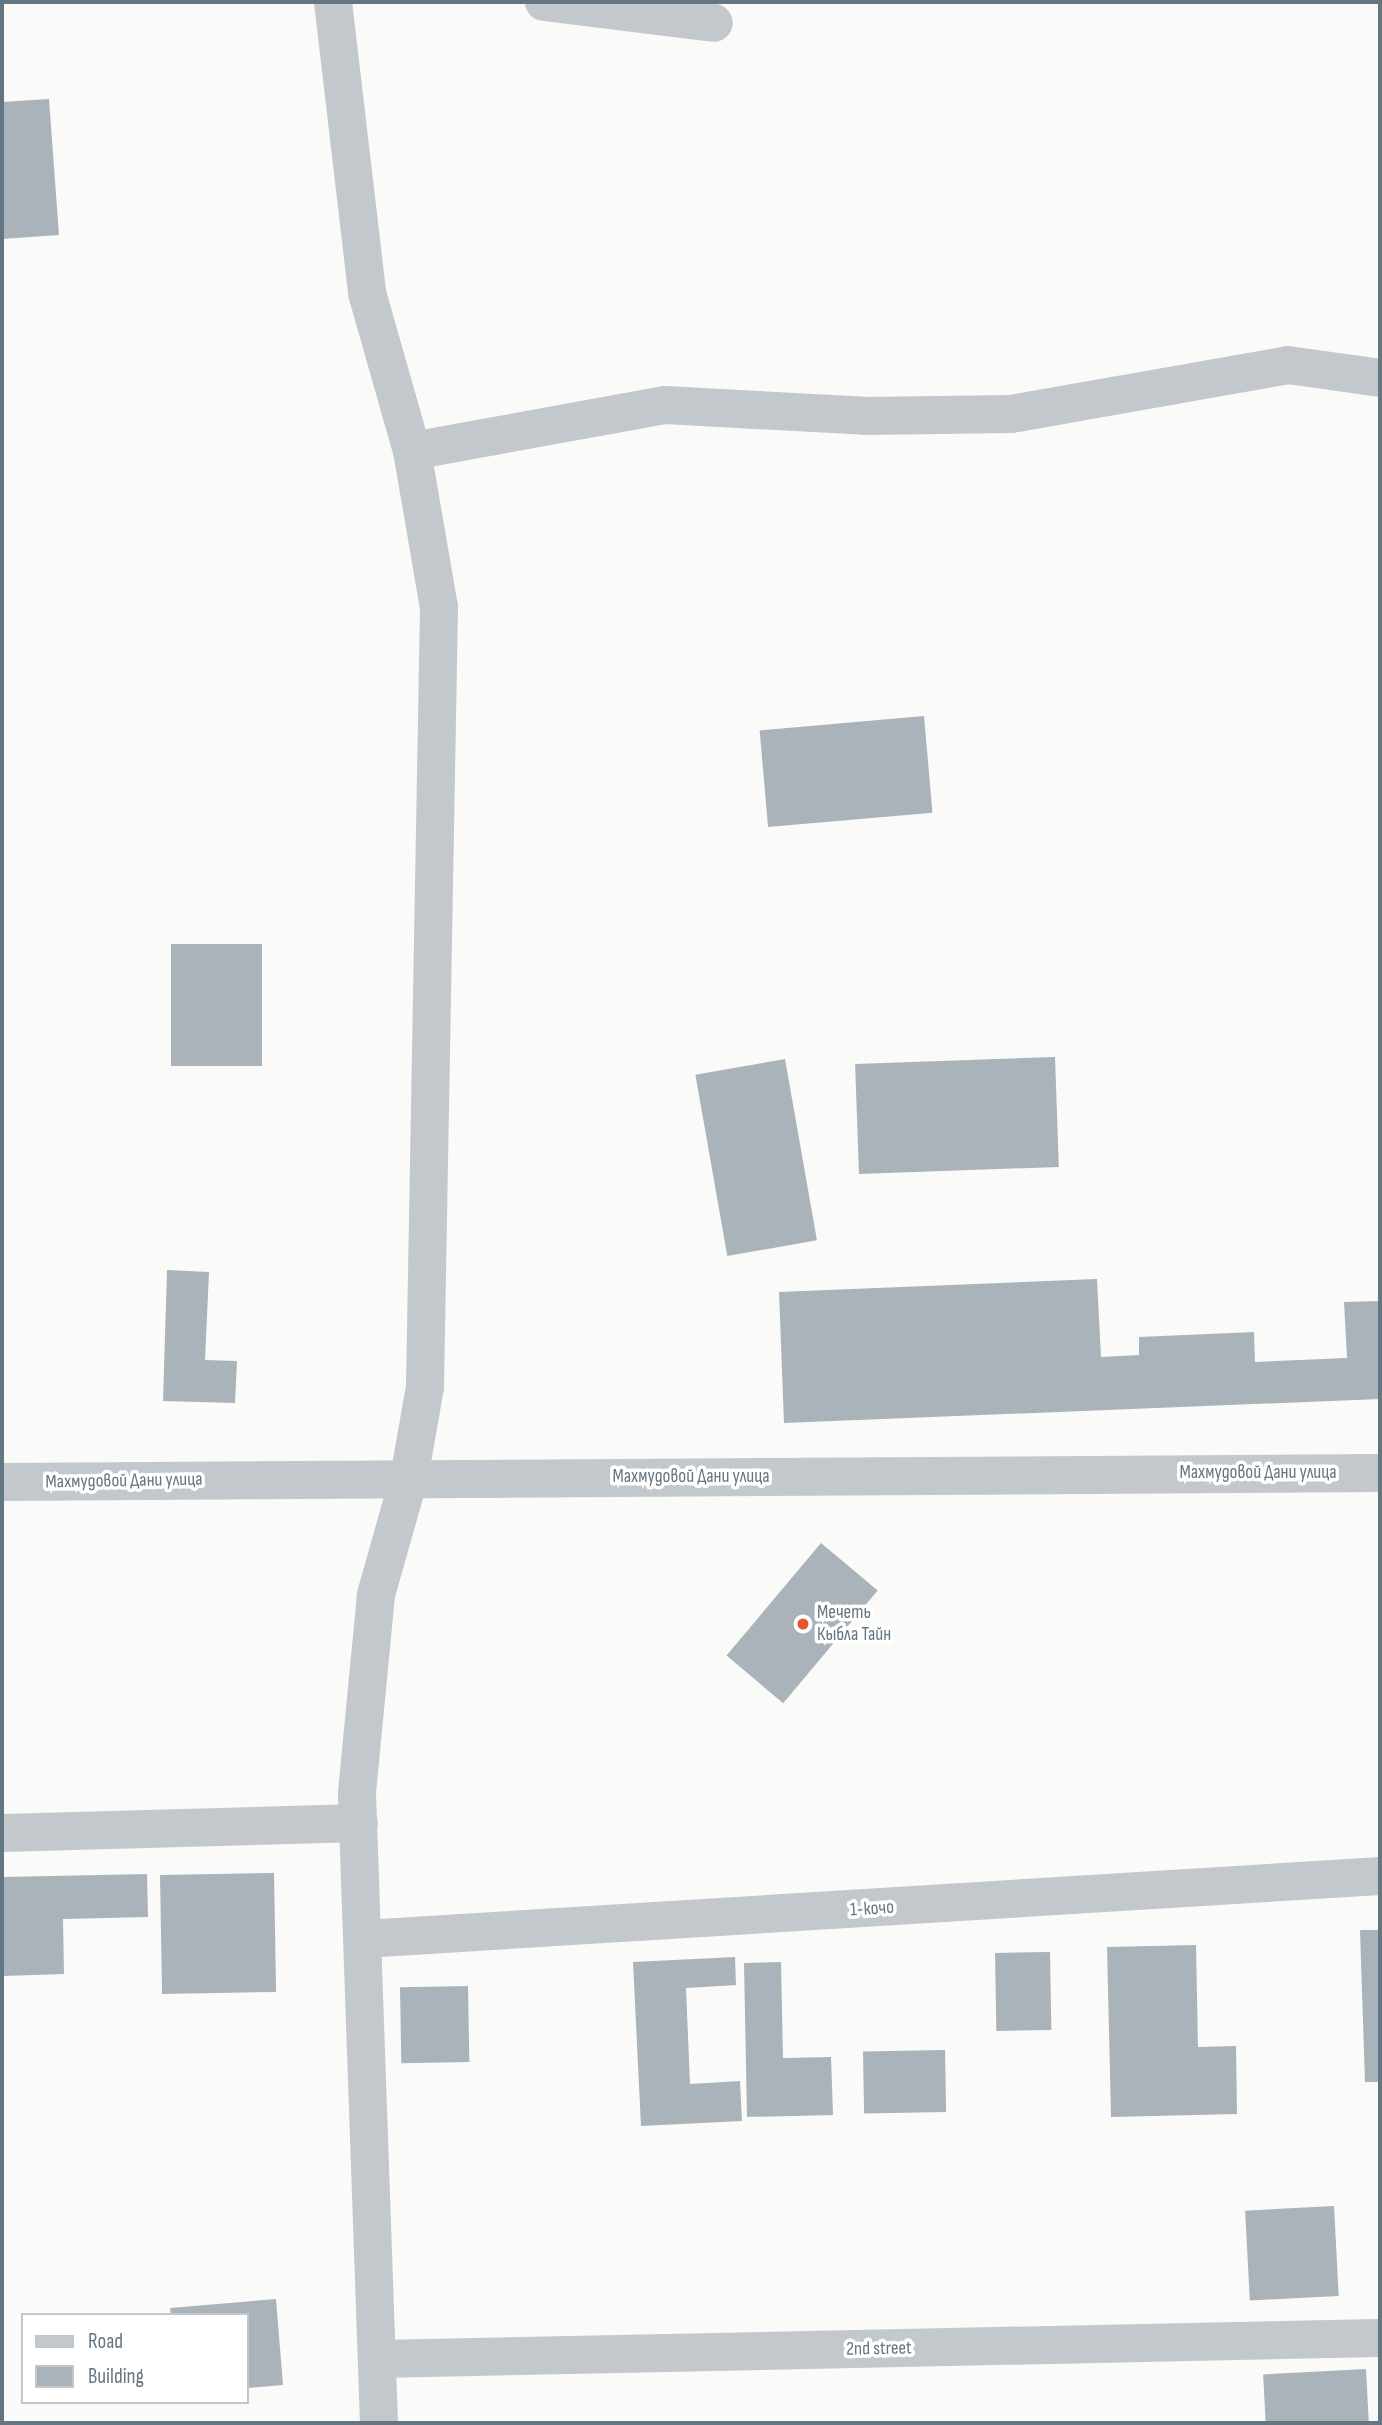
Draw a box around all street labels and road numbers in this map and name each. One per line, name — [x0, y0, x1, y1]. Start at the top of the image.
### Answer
street label: Махмудовой Дани улица — [1179, 1462, 1337, 1484]
street label: Махмудовой Дани улица — [612, 1466, 770, 1488]
street label: Махмудовой Дани улица — [45, 1468, 203, 1494]
street label: 1-кочо — [849, 1896, 895, 1922]
street label: 2nd street — [846, 2337, 912, 2361]

